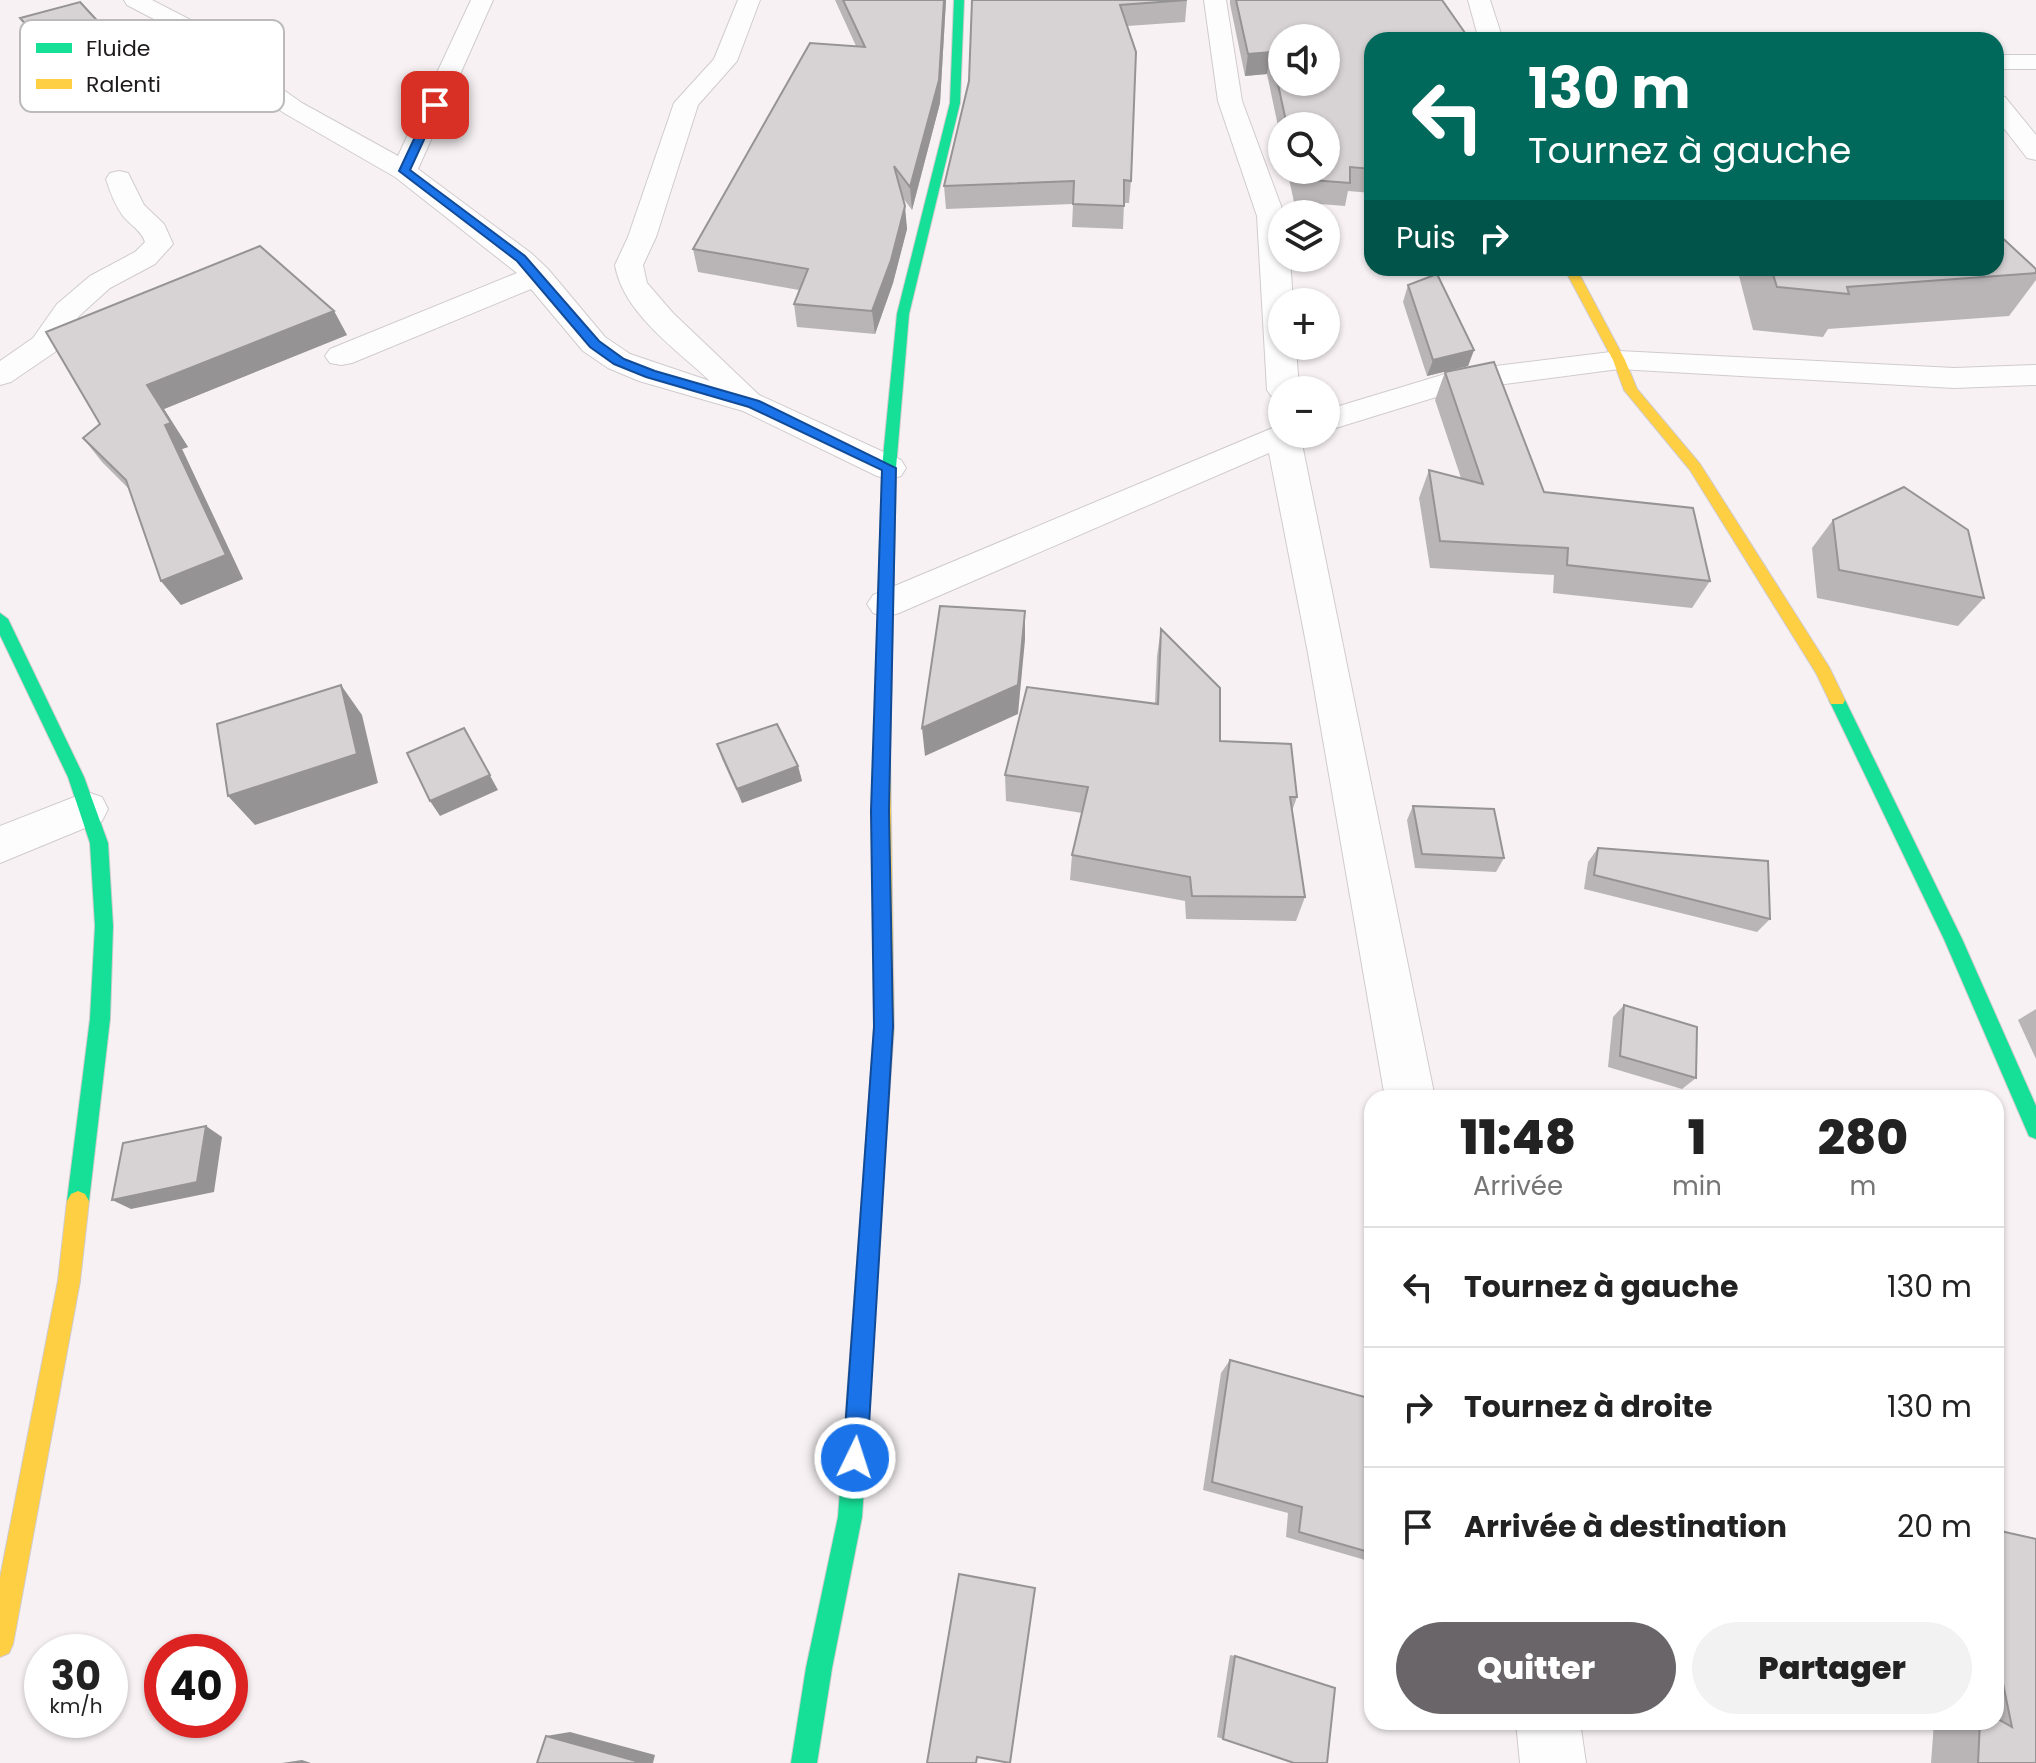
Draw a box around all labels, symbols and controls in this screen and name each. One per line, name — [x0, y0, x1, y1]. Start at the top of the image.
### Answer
legend — [20, 20, 284, 112]
map controls — [1268, 24, 1340, 448]
button: sound — [1268, 24, 1340, 96]
text: Fluide — [86, 33, 151, 64]
text: 130 m — [1528, 49, 1691, 128]
icon: left — [1396, 64, 1500, 168]
text: Ralenti — [86, 69, 161, 100]
pin — [401, 71, 469, 139]
icon: arrive — [413, 83, 457, 127]
button: search — [1268, 112, 1340, 184]
text: Tournez à gauche — [1528, 125, 1851, 176]
button: layers — [1268, 200, 1340, 272]
text: Puis — [1396, 216, 1456, 259]
icon: right — [1472, 216, 1516, 260]
button: + — [1268, 288, 1340, 360]
button: − — [1268, 376, 1340, 448]
text: 11:48 — [1460, 1104, 1576, 1171]
text: 1 — [1688, 1104, 1706, 1171]
text: 280 — [1818, 1104, 1908, 1171]
text: Arrivée — [1473, 1168, 1563, 1204]
text: min — [1672, 1168, 1722, 1204]
text: m — [1850, 1168, 1876, 1204]
icon: left — [1396, 1265, 1440, 1309]
text: Tournez à gauche — [1464, 1265, 1738, 1308]
text: 130 m — [1887, 1265, 1972, 1308]
icon: right — [1396, 1385, 1440, 1429]
text: Tournez à droite — [1464, 1385, 1712, 1428]
text: 130 m — [1887, 1385, 1972, 1428]
position arrow — [813, 1416, 897, 1500]
icon: arrive — [1396, 1505, 1440, 1549]
text: Arrivée à destination — [1464, 1505, 1787, 1548]
text: 20 m — [1897, 1505, 1972, 1548]
button: Quitter — [1396, 1622, 1676, 1714]
button: Partager — [1692, 1622, 1972, 1714]
speed limit sign: 40 — [144, 1634, 248, 1738]
text: 30 — [51, 1648, 101, 1704]
text: km/h — [49, 1692, 103, 1720]

